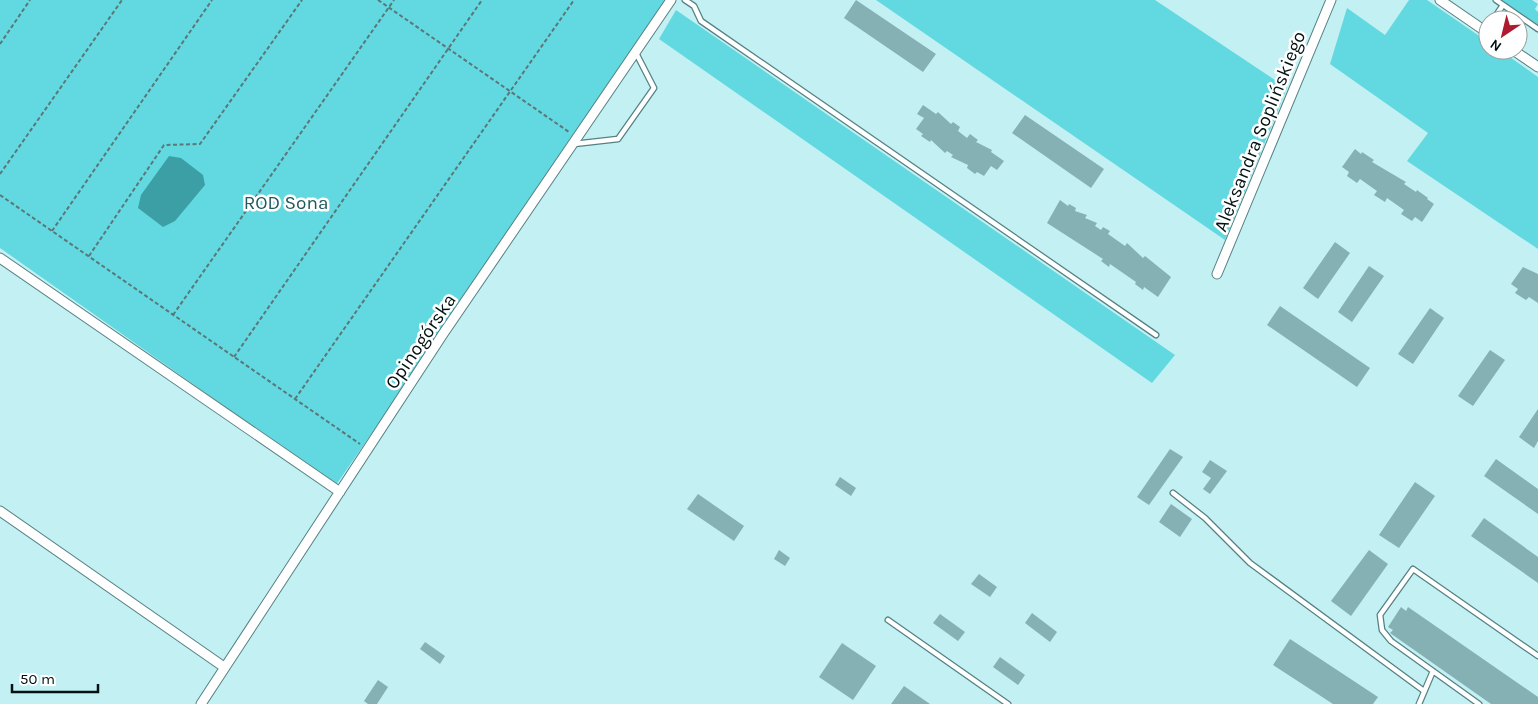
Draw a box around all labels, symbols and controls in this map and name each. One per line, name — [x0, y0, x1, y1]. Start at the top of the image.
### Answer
north arrow — [1478, 10, 1528, 60]
street label: Aleksandra Soplińskiego — [1210, 28, 1310, 235]
text: N — [1487, 35, 1505, 55]
park label: ROD Sona — [244, 192, 328, 214]
street label: Opinogórska — [381, 290, 461, 393]
scale bar — [12, 662, 99, 694]
text: 50 m — [20, 670, 55, 688]

